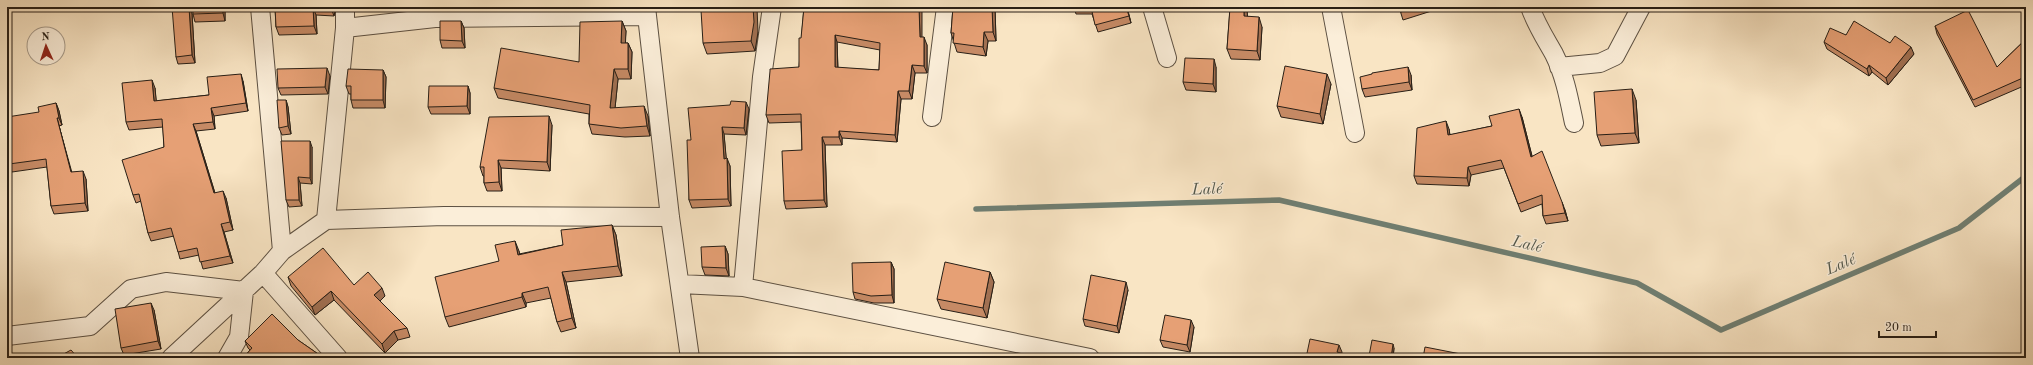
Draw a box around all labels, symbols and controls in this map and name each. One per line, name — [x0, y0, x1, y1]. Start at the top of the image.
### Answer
north arrow — [26, 26, 66, 66]
text: N — [41, 32, 51, 43]
water label: Lalé — [1190, 181, 1224, 199]
water label: Lalé — [1509, 234, 1545, 257]
water label: Lalé — [1823, 251, 1860, 279]
scale bar — [1879, 313, 1936, 339]
text: 20 m — [1885, 322, 1912, 334]

